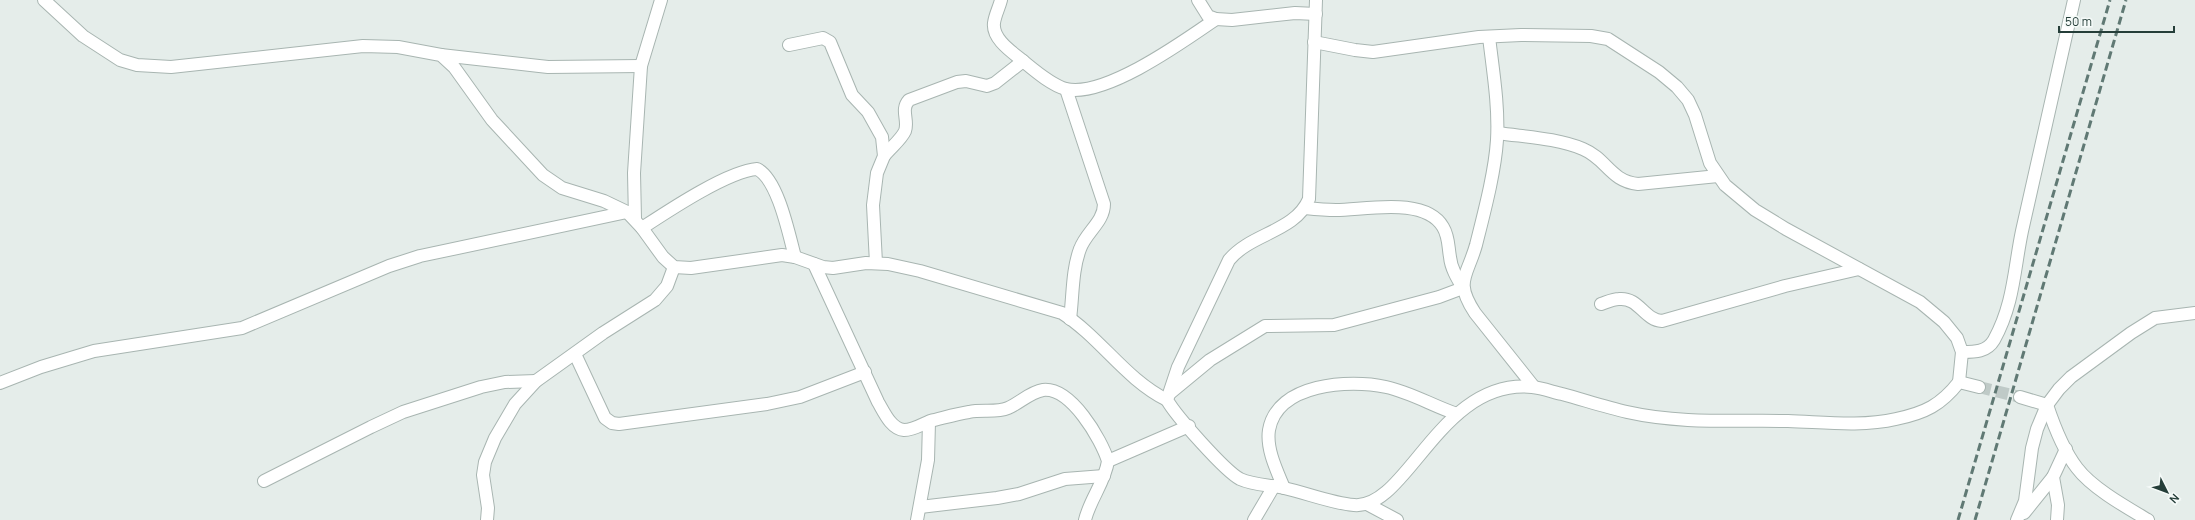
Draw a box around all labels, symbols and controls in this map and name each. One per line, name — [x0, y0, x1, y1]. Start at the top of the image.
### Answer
scale bar — [2059, 8, 2174, 34]
text: 50 m — [2065, 13, 2092, 30]
north arrow — [2147, 472, 2187, 512]
text: N — [2167, 491, 2183, 507]

